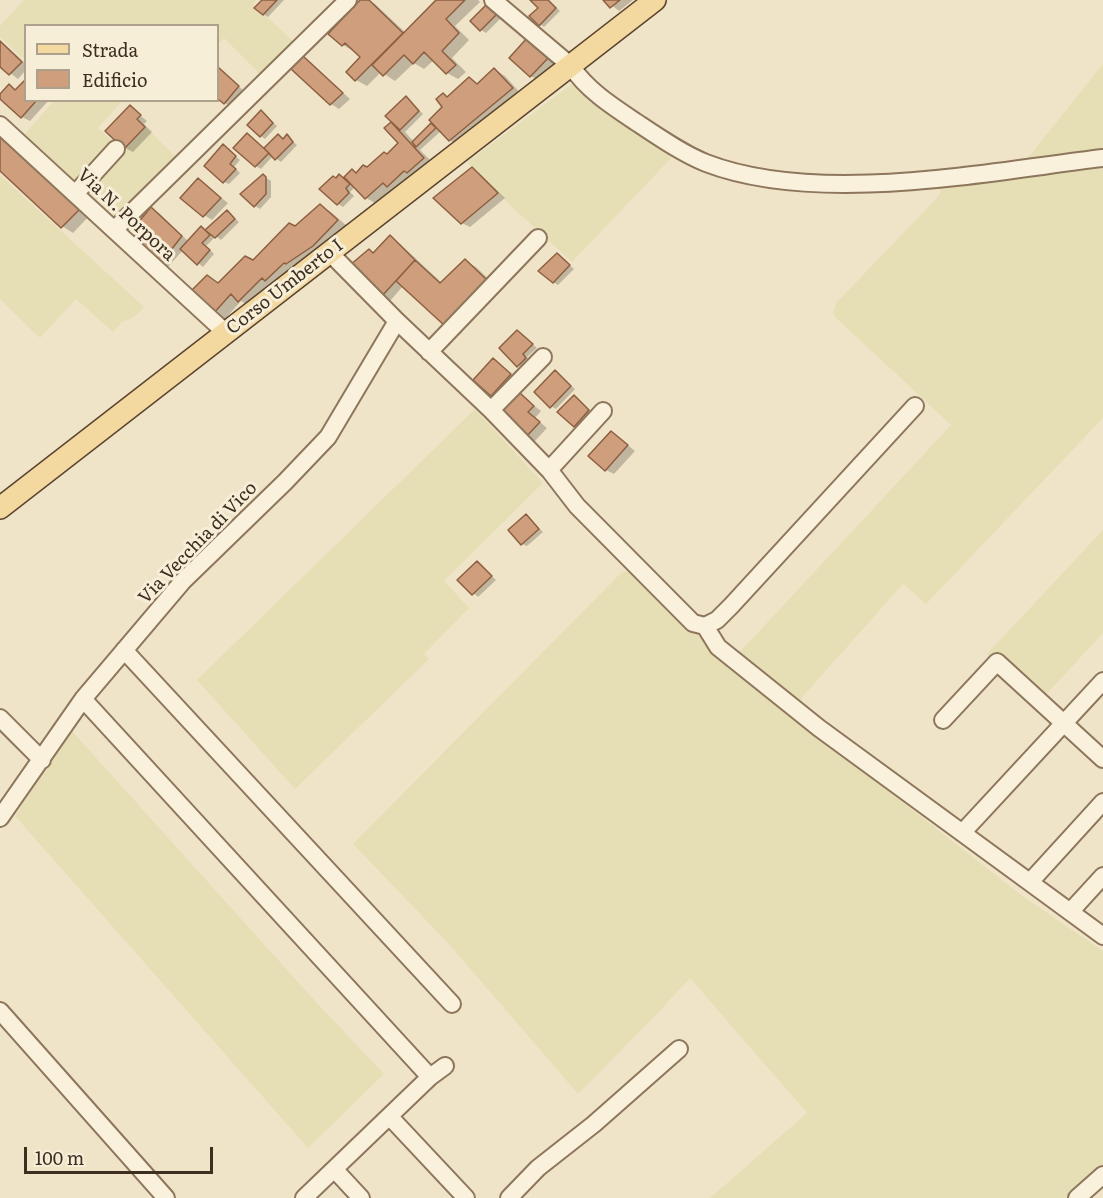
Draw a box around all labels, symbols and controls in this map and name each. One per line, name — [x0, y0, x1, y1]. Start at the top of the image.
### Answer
legend — [24, 24, 219, 102]
text: Strada — [82, 36, 138, 63]
text: Edificio — [82, 66, 148, 93]
street label: Via N. Porpora — [73, 164, 179, 266]
street label: Corso Umberto I — [222, 235, 348, 339]
street label: Via Vecchia di Vico — [134, 478, 262, 608]
scale bar — [27, 1135, 216, 1173]
text: 100 m — [35, 1144, 84, 1171]

